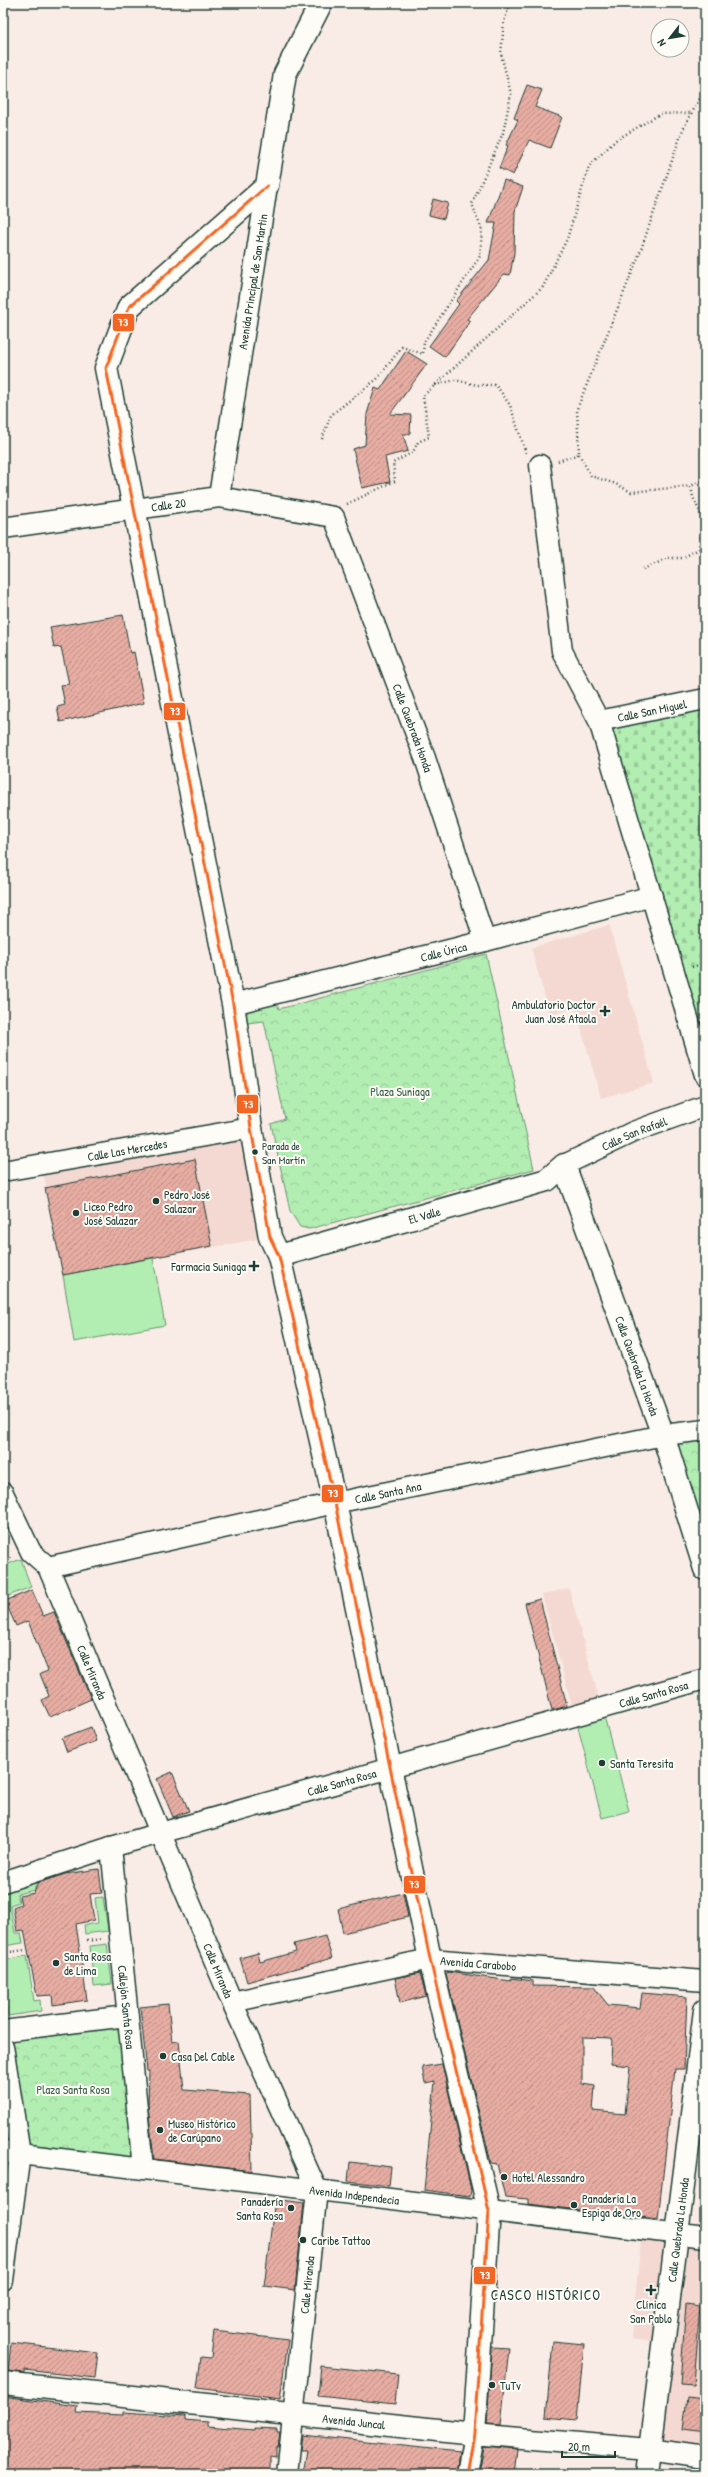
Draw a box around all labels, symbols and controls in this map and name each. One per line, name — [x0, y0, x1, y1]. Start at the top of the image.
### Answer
north arrow — [650, 18, 690, 58]
text: N — [654, 37, 669, 49]
street label: Avenida Principal de San Martin — [233, 213, 271, 351]
line badge: 73 — [112, 313, 135, 332]
text: 73 — [117, 315, 128, 329]
street label: Calle 20 — [150, 493, 187, 515]
street label: Calle Quebrada Honda — [389, 681, 438, 774]
street label: Calle San Miguel — [616, 694, 689, 726]
line badge: 73 — [163, 702, 186, 721]
text: 73 — [169, 704, 180, 718]
street label: Calle Úrica — [418, 937, 469, 965]
place label: Ambulatorio Doctor Juan José Ataola — [512, 996, 596, 1027]
marker: Ambulatorio Doctor Juan José Ataola — [599, 1005, 611, 1017]
park label: Plaza Suniaga — [370, 1083, 430, 1100]
line badge: 73 — [236, 1094, 259, 1114]
text: 73 — [242, 1097, 253, 1111]
street label: Calle San Rafaél — [598, 1112, 670, 1154]
street label: Calle Las Mercedes — [86, 1134, 169, 1165]
place label: Parada de San Martín — [262, 1139, 305, 1167]
marker: Parada de San Martín — [250, 1147, 260, 1157]
place label: Pedro José Salazar — [164, 1186, 210, 1217]
marker: Pedro José Salazar — [151, 1196, 161, 1206]
place label: Liceo Pedro José Salazar — [84, 1198, 138, 1229]
street label: El Valle — [406, 1202, 443, 1227]
marker: Liceo Pedro José Salazar — [71, 1208, 81, 1218]
place label: Farmacia Suniaga — [170, 1258, 246, 1275]
marker: Farmacia Suniaga — [249, 1261, 259, 1271]
street label: Calle Quebrada La Honda — [611, 1313, 664, 1418]
street label: Calle Santa Ana — [353, 1477, 423, 1507]
line badge: 73 — [321, 1484, 344, 1503]
text: 73 — [327, 1486, 338, 1500]
street label: Calle Miranda — [73, 1642, 112, 1702]
street label: Calle Santa Rosa — [617, 1676, 690, 1711]
place label: Santa Teresita — [610, 1755, 673, 1772]
marker: Santa Teresita — [597, 1758, 607, 1768]
street label: Calle Santa Rosa — [305, 1764, 378, 1800]
line badge: 73 — [403, 1875, 426, 1894]
text: 73 — [408, 1877, 419, 1891]
street label: Calle Miranda — [200, 1940, 238, 2001]
place label: Santa Rosa de Lima — [64, 1948, 111, 1979]
street label: Avenida Carabobo — [440, 1951, 517, 1974]
marker: Santa Rosa de Lima — [51, 1958, 61, 1968]
street label: Callejón Santa Rosa — [114, 1965, 140, 2050]
place label: Casa Del Cable — [171, 2048, 235, 2065]
marker: Casa Del Cable — [158, 2051, 168, 2061]
park label: Plaza Santa Rosa — [36, 2081, 110, 2098]
place label: Museo Histórico de Carúpano — [168, 2115, 236, 2146]
marker: Museo Histórico de Carúpano — [155, 2125, 165, 2135]
place label: Hotel Alessandro — [512, 2169, 585, 2186]
marker: Hotel Alessandro — [499, 2172, 509, 2182]
street label: Calle Quebrada La Honda — [663, 2176, 693, 2283]
street label: Avenida Independecia — [309, 2181, 401, 2208]
place label: Panadería La Espiga de Oro — [582, 2190, 641, 2221]
place label: Panadería Santa Rosa — [236, 2193, 283, 2224]
marker: Panadería La Espiga de Oro — [569, 2200, 579, 2210]
marker: Panadería Santa Rosa — [286, 2203, 296, 2213]
place label: Caribe Tattoo — [311, 2232, 370, 2249]
marker: Caribe Tattoo — [298, 2235, 308, 2245]
street label: Calle Miranda — [296, 2255, 319, 2315]
line badge: 73 — [473, 2266, 496, 2285]
text: 73 — [479, 2268, 490, 2282]
marker: Clínica San Pablo — [645, 2284, 657, 2296]
district label: CASCO HISTÓRICO — [491, 2285, 601, 2304]
place label: Clínica San Pablo — [630, 2296, 672, 2327]
place label: TuTv — [500, 2377, 521, 2394]
marker: TuTv — [487, 2380, 497, 2390]
street label: Avenida Juncal — [322, 2409, 387, 2433]
scale bar — [562, 2433, 615, 2459]
text: 20 m — [568, 2438, 590, 2455]

